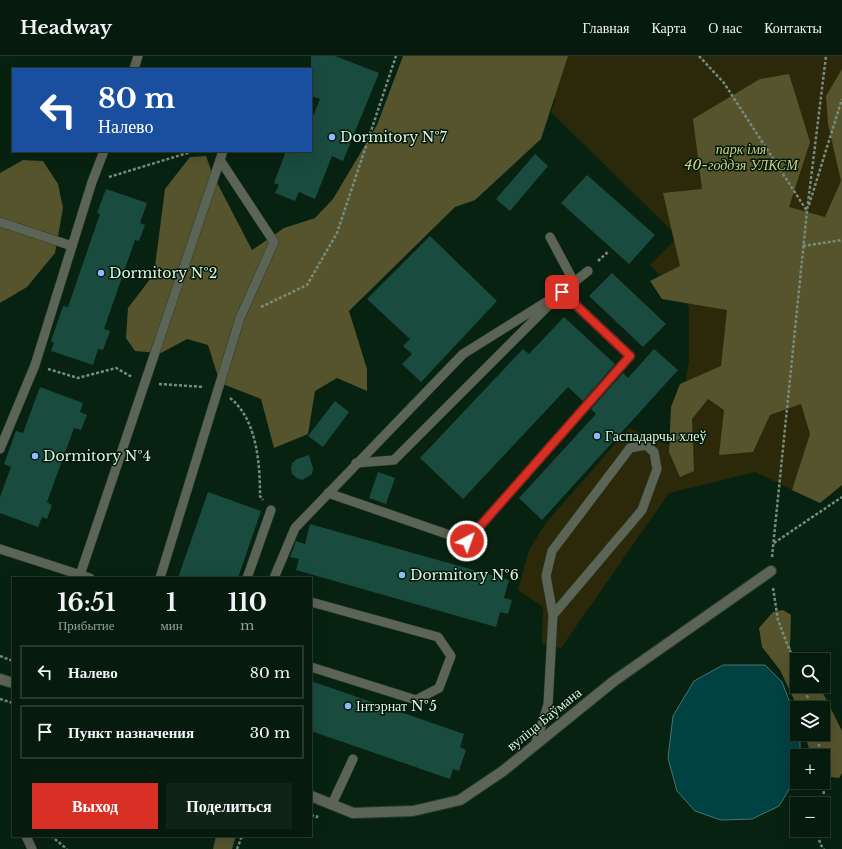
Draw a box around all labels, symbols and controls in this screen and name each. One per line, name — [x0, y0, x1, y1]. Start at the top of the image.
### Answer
text: Headway — [20, 16, 112, 39]
text: Главная — [582, 19, 629, 37]
text: Карта — [651, 19, 686, 37]
text: О нас — [708, 19, 742, 37]
text: Контакты — [764, 19, 822, 37]
text: 80 m — [98, 81, 175, 116]
icon: left — [32, 84, 84, 136]
text: Налево — [98, 116, 154, 138]
place label: Dormitory №7 — [340, 128, 448, 146]
marker: Dormitory №7 — [327, 132, 337, 142]
park label: парк імя 40-годдзя УЛКСМ — [684, 140, 799, 174]
place label: Dormitory №2 — [109, 264, 217, 282]
marker: Dormitory №2 — [96, 268, 106, 278]
pin — [545, 275, 579, 309]
icon: arrive — [551, 281, 573, 303]
place label: Гаспадарчы хлеў — [605, 427, 707, 445]
marker: Гаспадарчы хлеў — [592, 431, 602, 441]
place label: Dormitory №4 — [43, 447, 151, 465]
marker: Dormitory №4 — [30, 451, 40, 461]
position arrow — [446, 520, 488, 562]
place label: Dormitory №6 — [410, 566, 519, 584]
marker: Dormitory №6 — [397, 570, 407, 580]
text: 16:51 — [57, 588, 115, 617]
text: 1 — [166, 588, 177, 617]
text: 110 — [228, 588, 267, 617]
text: Прибытие — [58, 617, 115, 634]
text: мин — [160, 617, 183, 634]
text: m — [240, 617, 254, 634]
map controls — [790, 653, 830, 837]
button: search — [790, 653, 830, 693]
icon: left — [34, 661, 56, 683]
text: Налево — [68, 663, 118, 682]
text: 80 m — [250, 663, 290, 682]
street label: вуліца Баўмана — [503, 683, 586, 755]
place label: Інтэрнат №5 — [356, 697, 437, 715]
marker: Інтэрнат №5 — [343, 701, 353, 711]
button: layers — [790, 701, 830, 741]
icon: arrive — [34, 721, 56, 743]
text: Пункт назначения — [68, 723, 194, 742]
text: 30 m — [250, 723, 290, 742]
button: + — [790, 749, 830, 789]
button: Выход — [32, 783, 158, 829]
button: Поделиться — [166, 783, 292, 829]
button: − — [790, 797, 830, 837]

